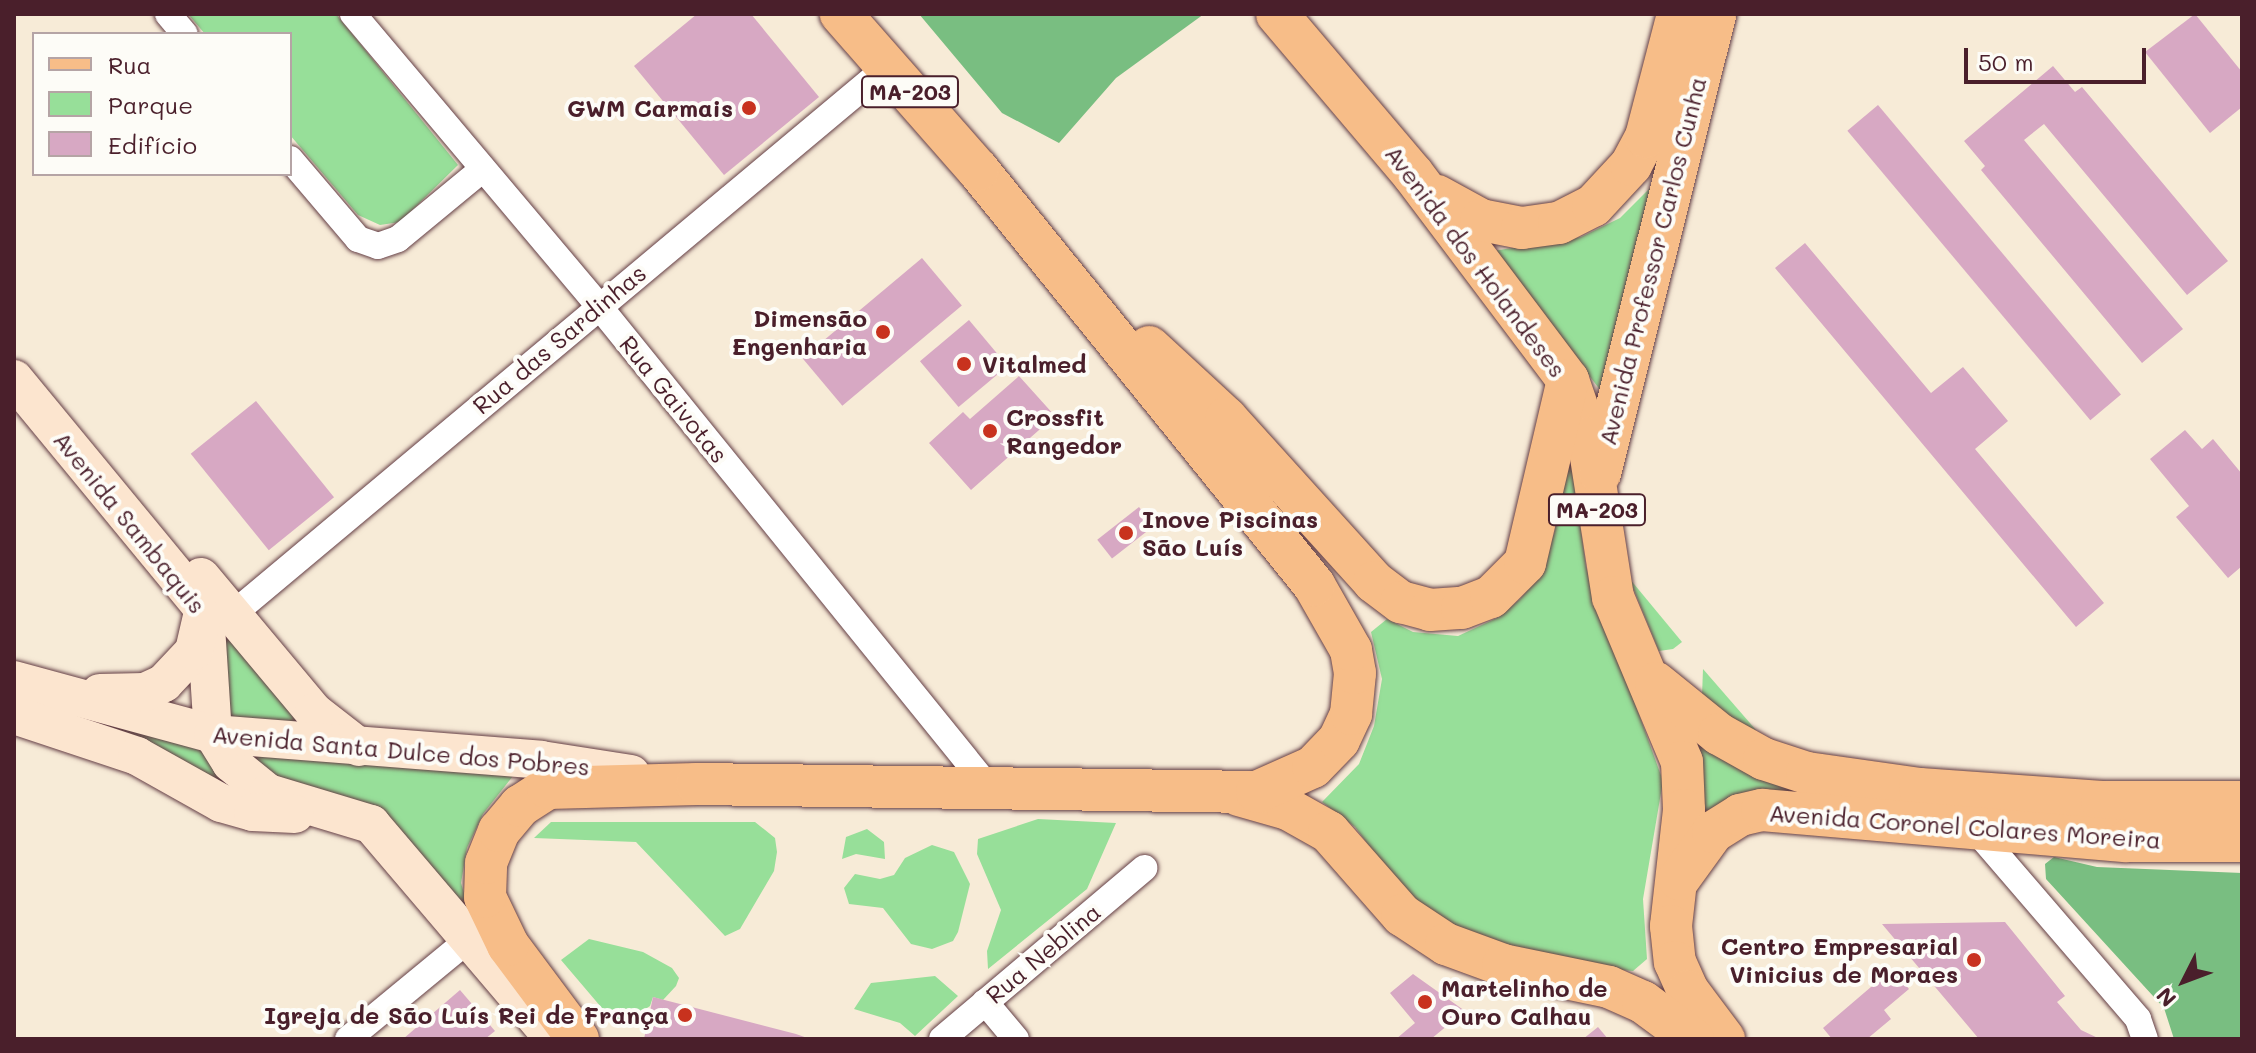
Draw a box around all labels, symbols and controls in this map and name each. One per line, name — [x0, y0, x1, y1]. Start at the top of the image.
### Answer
legend — [32, 32, 292, 176]
scale bar — [1968, 32, 2150, 82]
text: 50 m — [1978, 46, 2034, 77]
text: Rua — [108, 49, 151, 80]
road number: MA-203 — [860, 74, 960, 110]
street label: Avenida Professor Carlos Cunha — [1592, 74, 1712, 448]
text: Parque — [108, 89, 193, 120]
place label: GWM Carmais — [567, 94, 733, 122]
marker: GWM Carmais — [740, 99, 758, 117]
text: Edifício — [108, 129, 197, 160]
street label: Avenida dos Holandeses — [1379, 139, 1573, 383]
street label: Rua das Sardinhas — [467, 258, 651, 420]
place label: Dimensão Engenharia — [731, 304, 867, 360]
marker: Dimensão Engenharia — [874, 323, 892, 341]
street label: Rua Gaivotas — [614, 330, 734, 468]
place label: Vitalmed — [982, 350, 1086, 378]
marker: Vitalmed — [953, 353, 975, 375]
place label: Crossfit Rangedor — [1006, 403, 1122, 459]
marker: Crossfit Rangedor — [981, 422, 999, 440]
street label: Avenida Sambaquis — [48, 425, 212, 619]
road number: MA-203 — [1547, 492, 1647, 528]
place label: Inove Piscinas São Luís — [1142, 505, 1318, 561]
marker: Inove Piscinas São Luís — [1117, 524, 1135, 542]
street label: Avenida Santa Dulce dos Pobres — [211, 719, 591, 781]
street label: Avenida Coronel Colares Moreira — [1768, 798, 2162, 854]
street label: Rua Neblina — [980, 897, 1106, 1009]
place label: Centro Empresarial Vinicius de Moraes — [1721, 932, 1958, 988]
north arrow — [2144, 941, 2224, 1021]
marker: Centro Empresarial Vinicius de Moraes — [1965, 951, 1983, 969]
place label: Martelinho de Ouro Calhau — [1441, 974, 1608, 1030]
text: N — [2149, 981, 2182, 1013]
marker: Martelinho de Ouro Calhau — [1416, 993, 1434, 1011]
place label: Igreja de São Luís Rei de França — [264, 1001, 669, 1029]
marker: Igreja de São Luís Rei de França — [676, 1006, 694, 1024]

